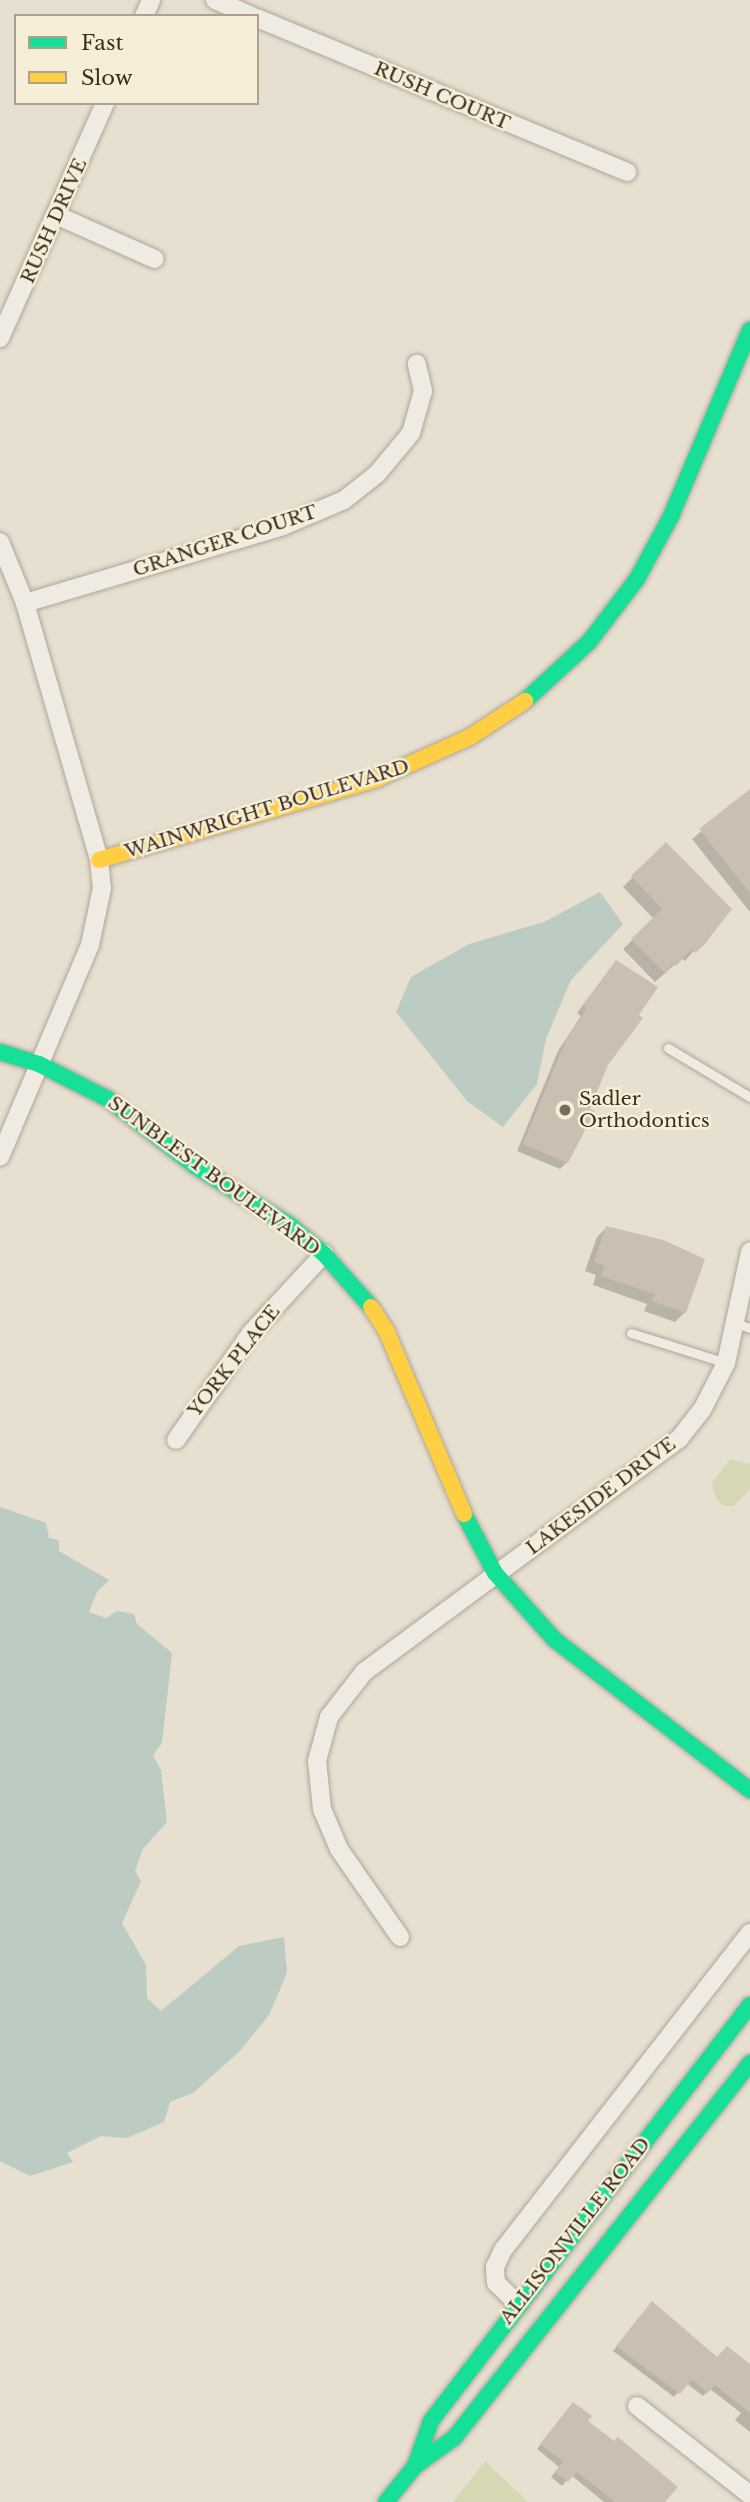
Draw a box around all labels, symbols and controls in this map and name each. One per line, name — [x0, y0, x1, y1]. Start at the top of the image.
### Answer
legend — [14, 14, 259, 105]
text: Fast — [81, 30, 123, 56]
street label: RUSH COURT — [371, 57, 513, 135]
text: Slow — [81, 65, 133, 91]
street label: RUSH DRIVE — [16, 155, 92, 287]
street label: GRANGER COURT — [130, 500, 320, 582]
street label: WAINWRIGHT BOULEVARD — [122, 755, 412, 863]
place label: Sadler Orthodontics — [579, 1088, 710, 1132]
street label: SUNBLEST BOULEVARD — [103, 1091, 325, 1261]
marker: Sadler Orthodontics — [557, 1102, 573, 1118]
street label: YORK PLACE — [183, 1300, 285, 1422]
street label: LAKESIDE DRIVE — [522, 1432, 680, 1560]
street label: ALLISONVILLE ROAD — [495, 2133, 655, 2329]

